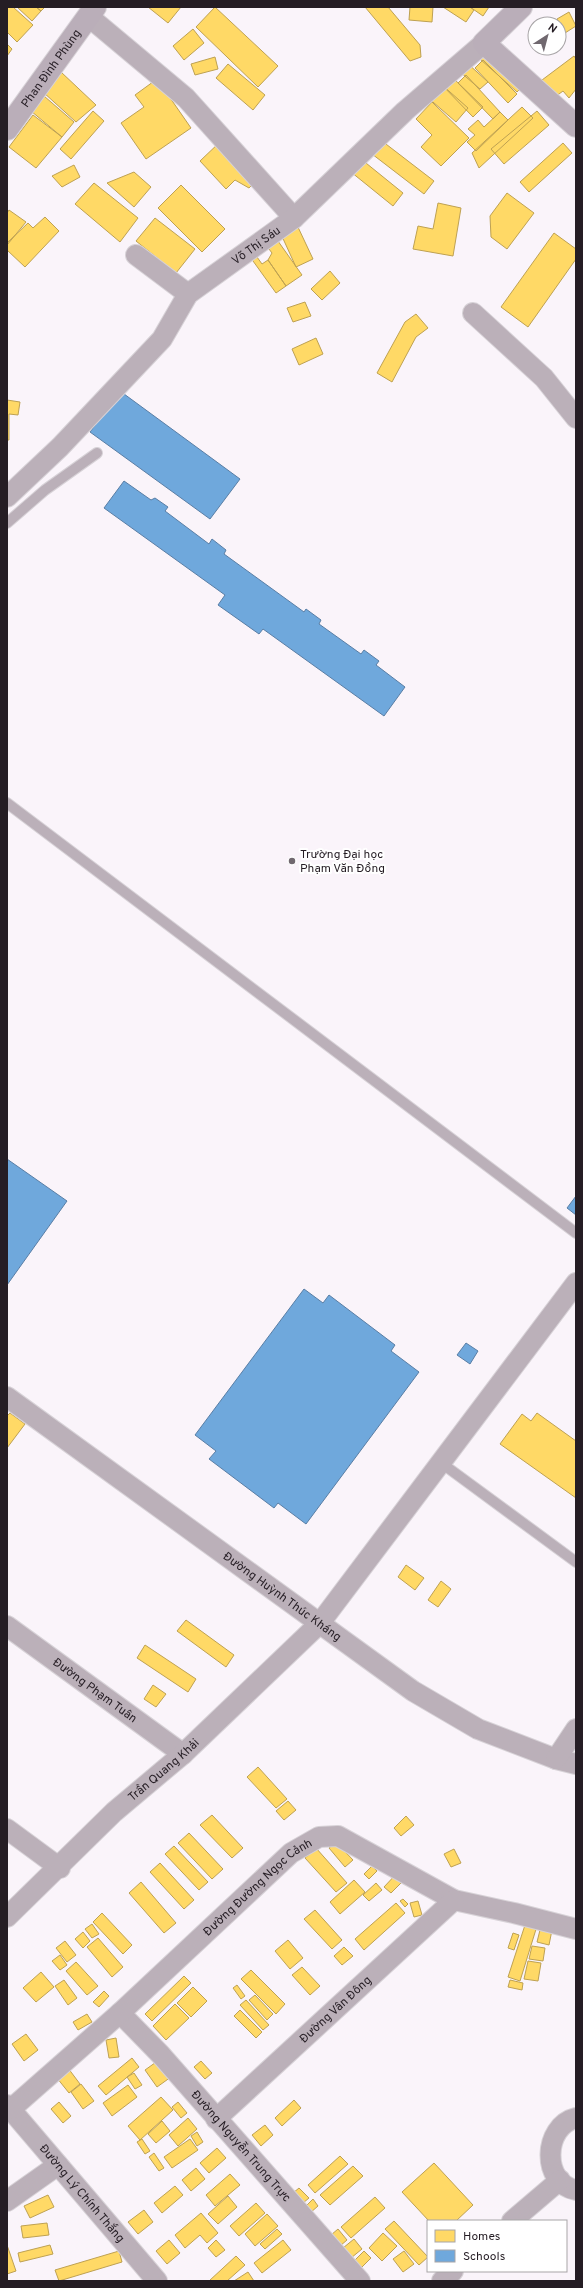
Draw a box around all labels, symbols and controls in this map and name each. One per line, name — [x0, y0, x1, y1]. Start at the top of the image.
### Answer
north arrow — [527, 16, 567, 56]
text: N — [545, 21, 560, 37]
street label: Phan Đình Phùng — [18, 26, 85, 111]
street label: Võ Thị Sáu — [229, 223, 284, 269]
place label: Trường Đại học Phạm Văn Đồng — [300, 847, 385, 877]
marker: Trường Đại học Phạm Văn Đồng — [287, 856, 297, 866]
street label: Đường Huỳnh Thúc Kháng — [219, 1549, 344, 1645]
street label: Đường Phạm Tuân — [49, 1655, 140, 1727]
street label: Trần Quang Khải — [125, 1735, 203, 1806]
street label: Đường Đường Ngọc Cảnh — [200, 1836, 315, 1940]
street label: Đường Vân Đông — [296, 1973, 375, 2047]
street label: Đường Nguyễn Trung Trực — [187, 2088, 294, 2206]
street label: Đường Lý Chính Thắng — [35, 2141, 128, 2246]
legend — [427, 2220, 567, 2272]
text: Homes — [463, 2229, 500, 2245]
text: Schools — [463, 2249, 505, 2265]

